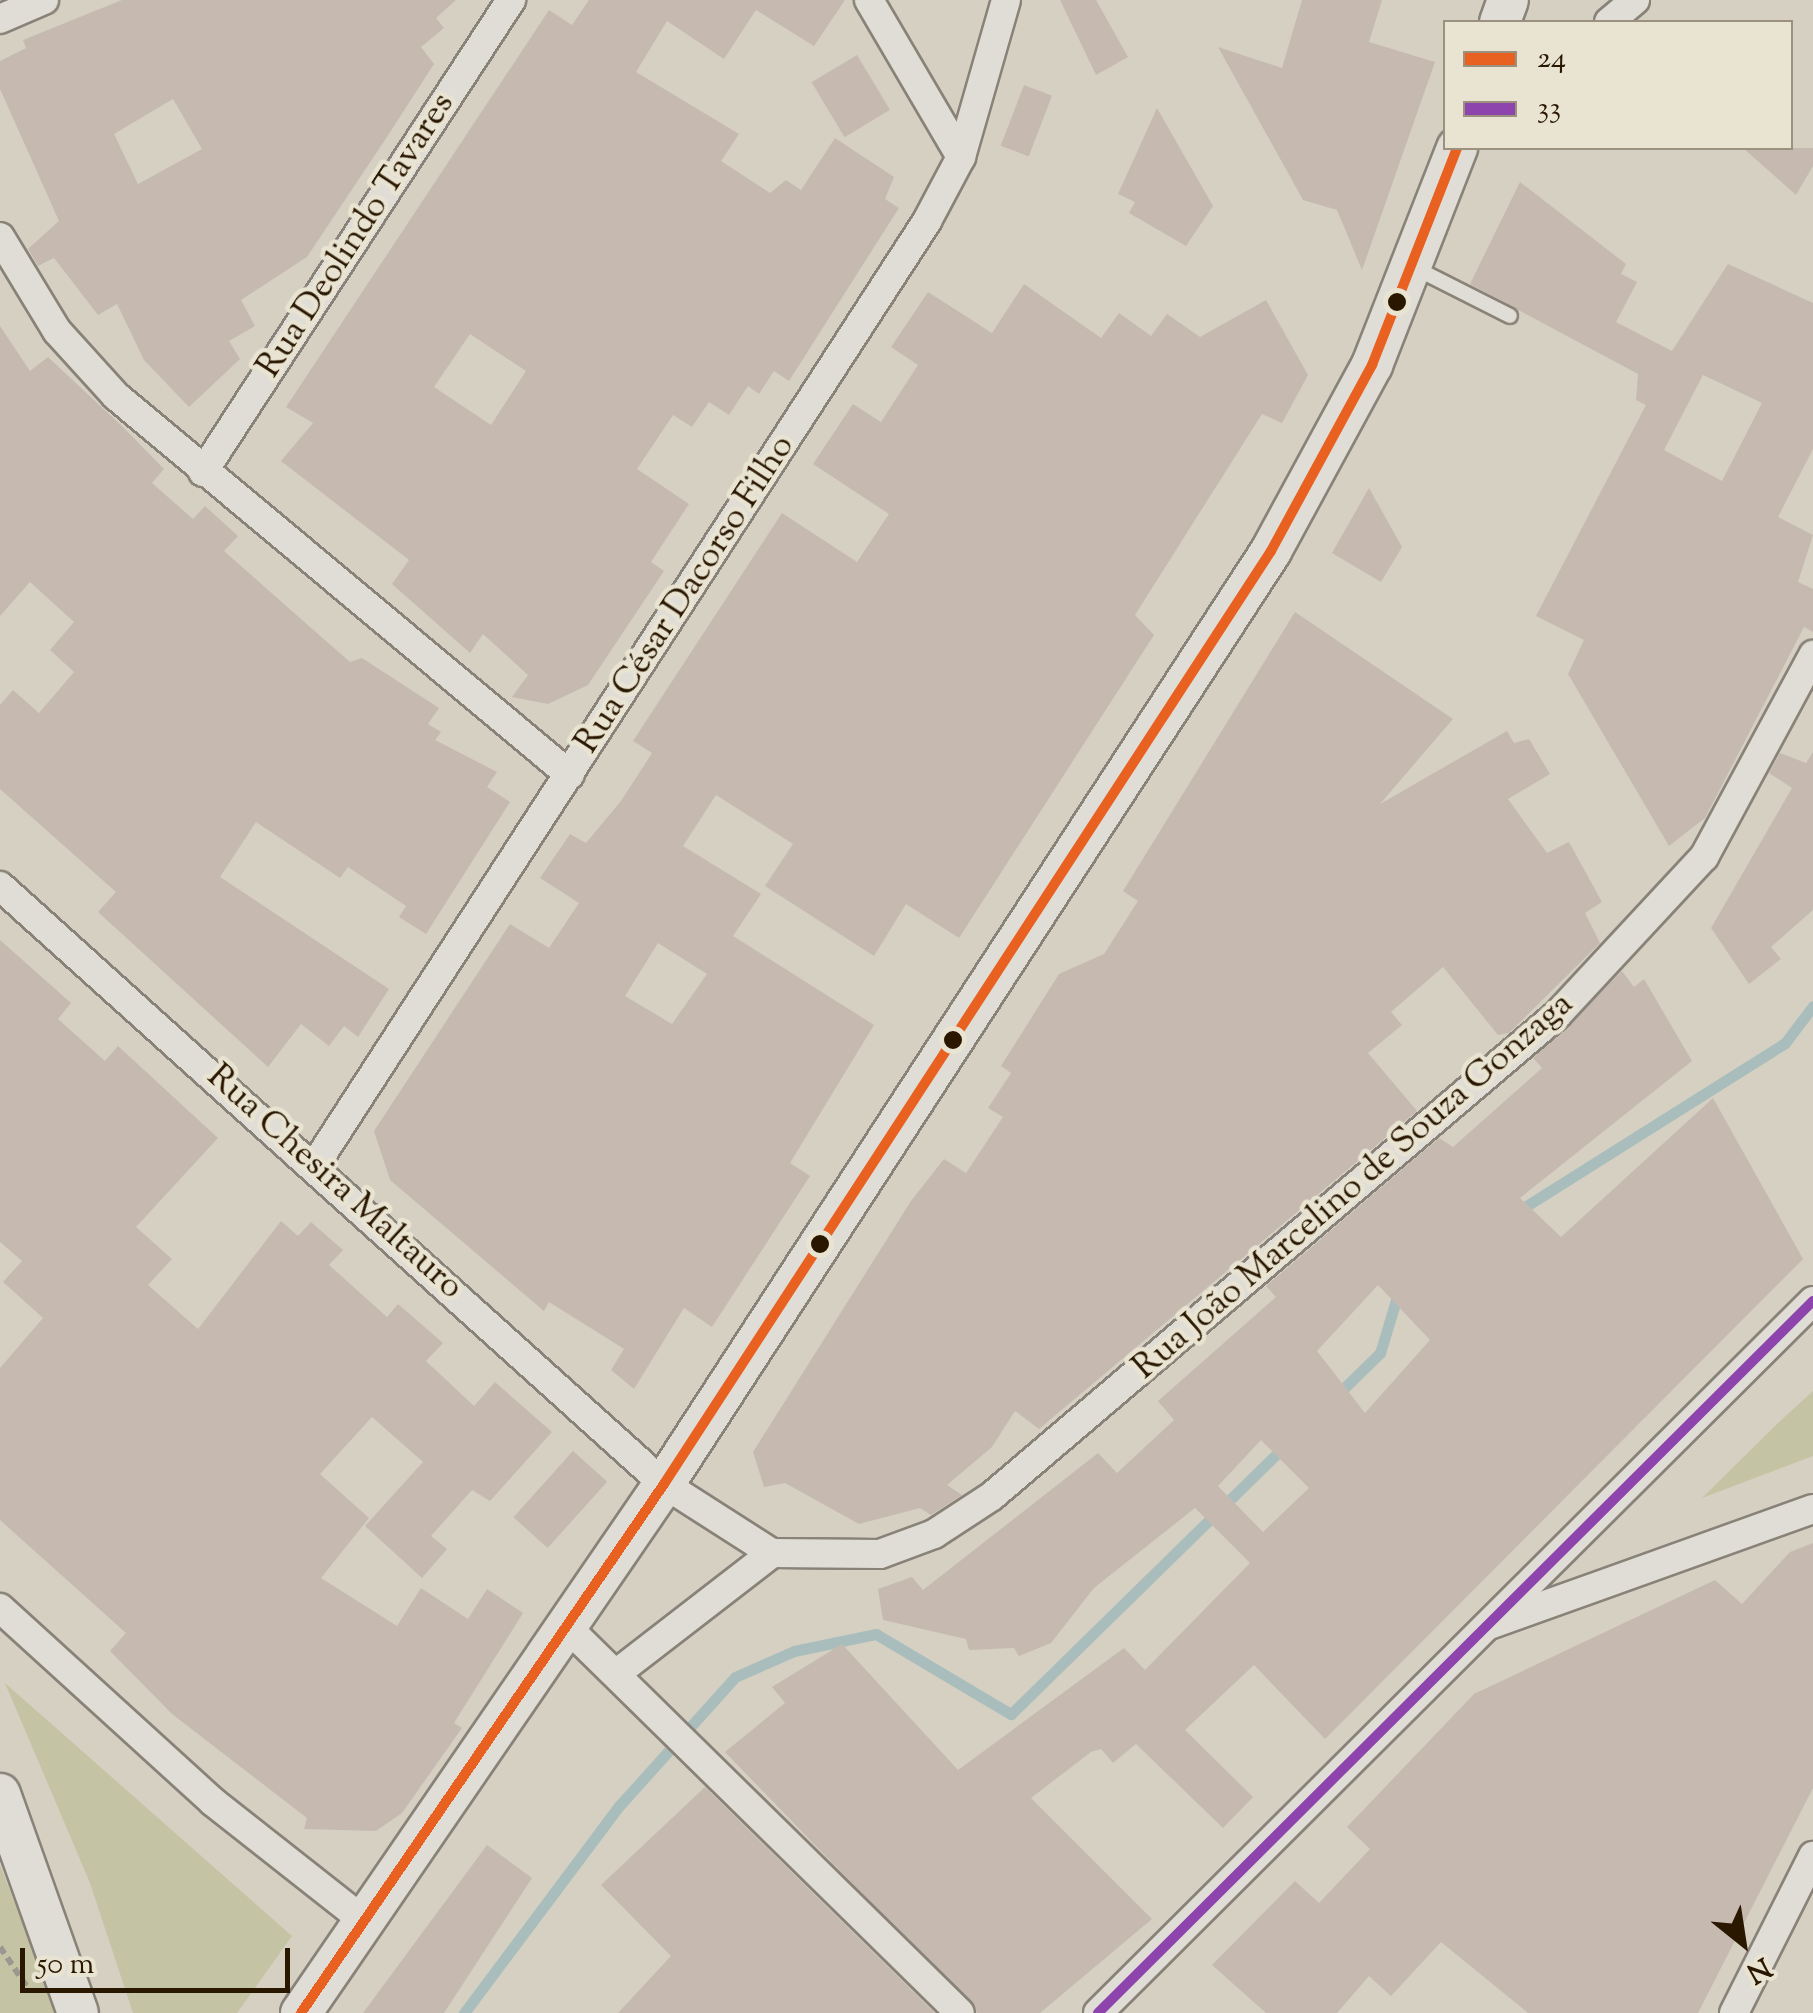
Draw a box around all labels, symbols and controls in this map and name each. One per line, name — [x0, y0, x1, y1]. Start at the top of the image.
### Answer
legend — [1443, 20, 1793, 150]
text: 24 — [1537, 38, 1566, 81]
street label: Rua Deolindo Tavares — [249, 86, 465, 386]
text: 33 — [1537, 88, 1561, 131]
unlabelled marker — [1387, 292, 1407, 312]
street label: Rua César Dacorso Filho — [567, 428, 805, 762]
street label: Rua João Marcelino de Souza Gonzaga — [1125, 984, 1583, 1390]
unlabelled marker — [943, 1030, 963, 1050]
street label: Rua Chesira Maltauro — [197, 1057, 471, 1309]
unlabelled marker — [810, 1234, 830, 1254]
north arrow — [1693, 1893, 1793, 1993]
scale bar — [25, 1928, 295, 1990]
text: 50 m — [37, 1944, 94, 1987]
text: N — [1738, 1946, 1778, 1992]

